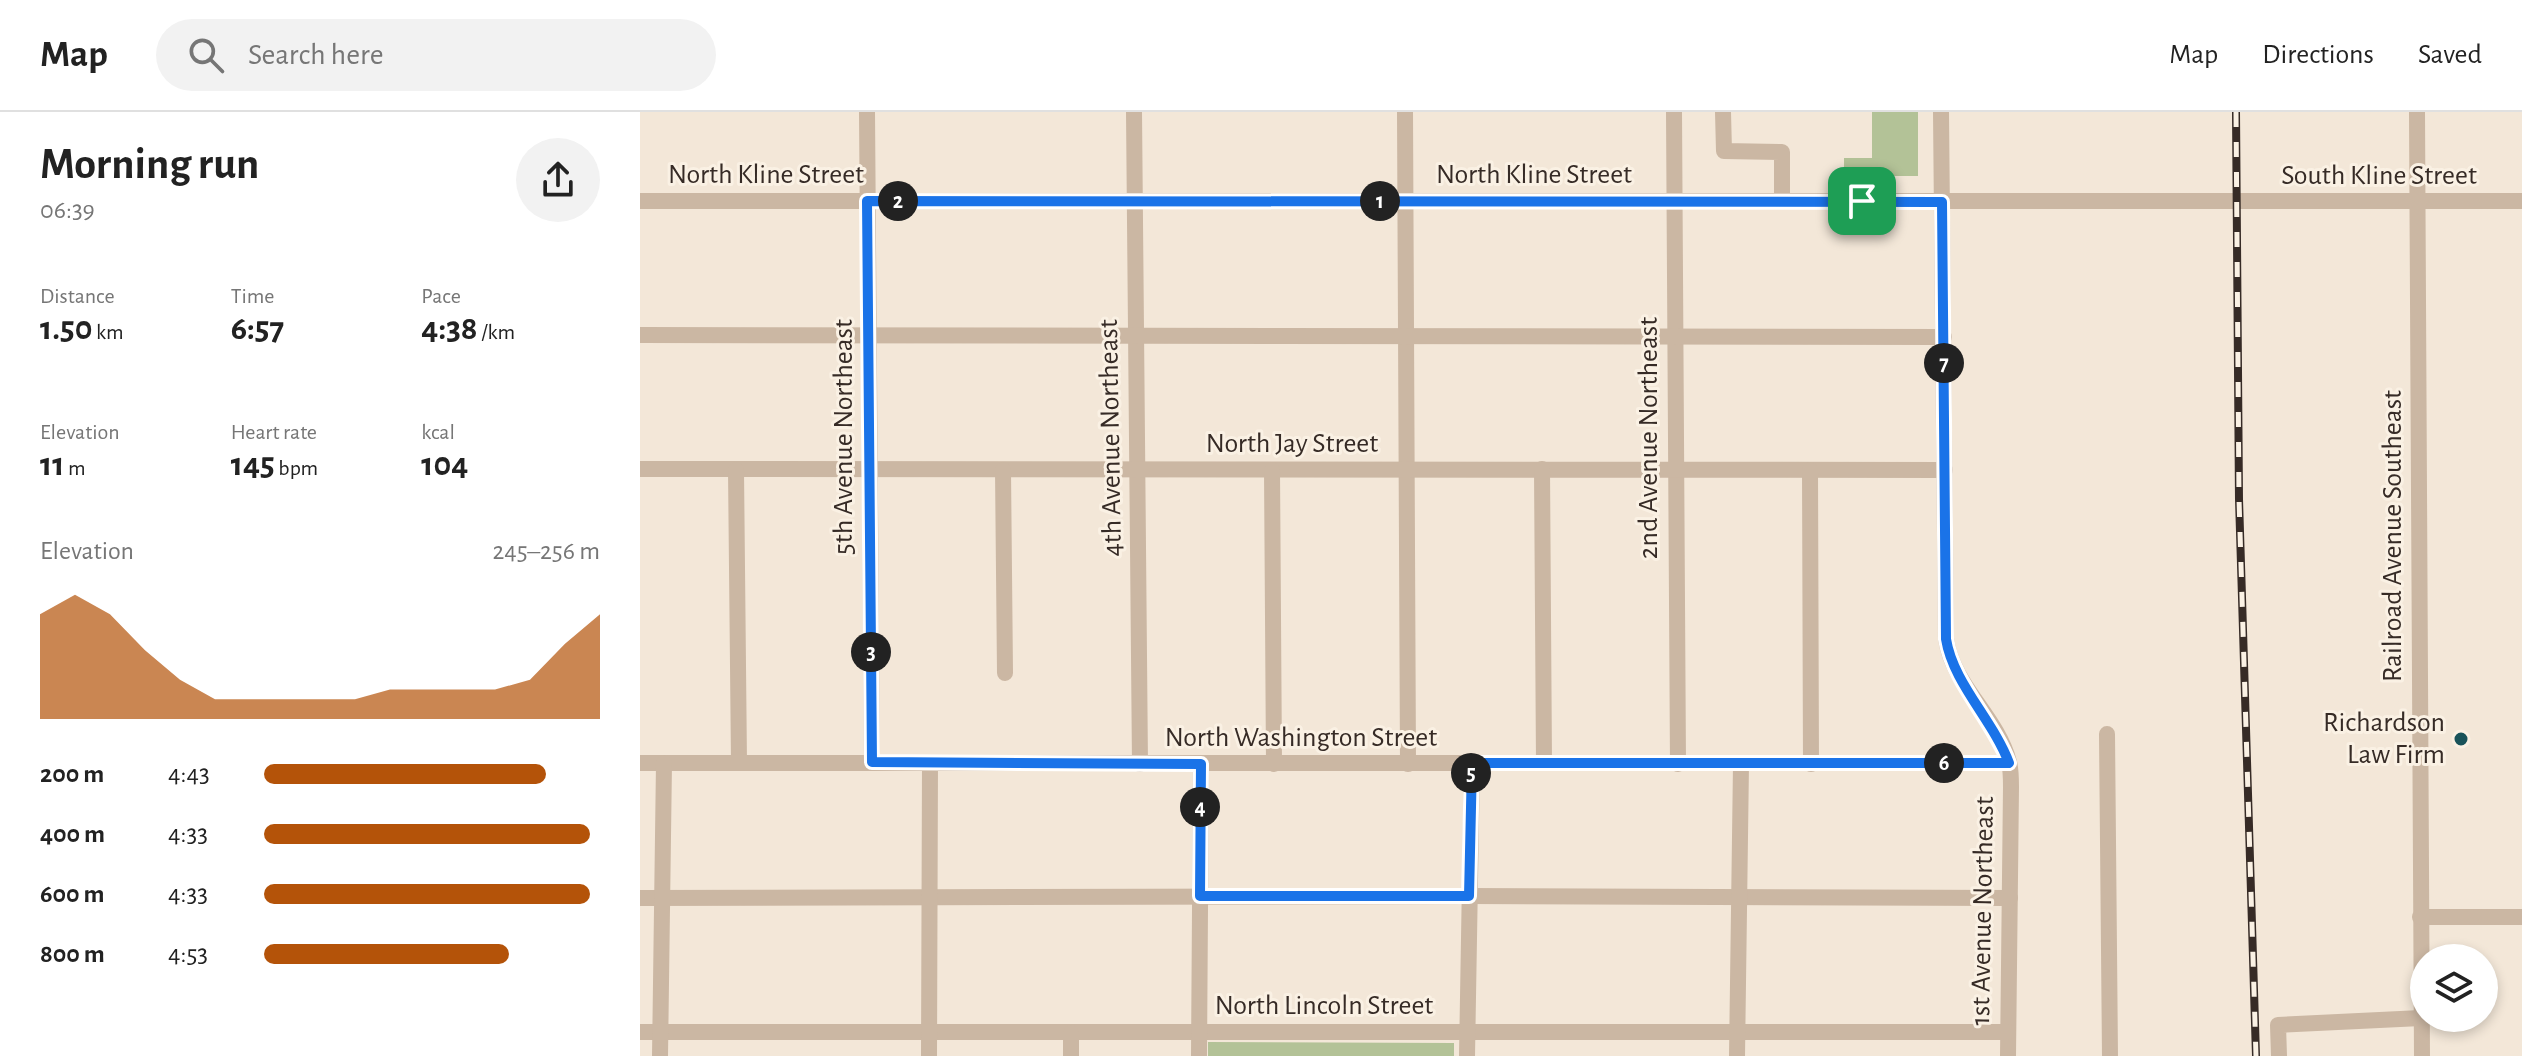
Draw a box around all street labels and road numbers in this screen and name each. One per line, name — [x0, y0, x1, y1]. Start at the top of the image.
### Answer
street label: North Kline Street — [668, 161, 864, 189]
street label: North Kline Street — [1436, 161, 1632, 189]
street label: South Kline Street — [2281, 162, 2477, 190]
street label: 2nd Avenue Northeast — [1635, 317, 1663, 559]
street label: 5th Avenue Northeast — [830, 319, 858, 555]
street label: 4th Avenue Northeast — [1095, 319, 1127, 557]
street label: Railroad Avenue Southeast — [2379, 390, 2407, 682]
street label: North Jay Street — [1206, 430, 1378, 458]
street label: North Washington Street — [1165, 724, 1437, 752]
street label: 1st Avenue Northeast — [1967, 796, 1999, 1026]
street label: North Lincoln Street — [1215, 992, 1433, 1020]

